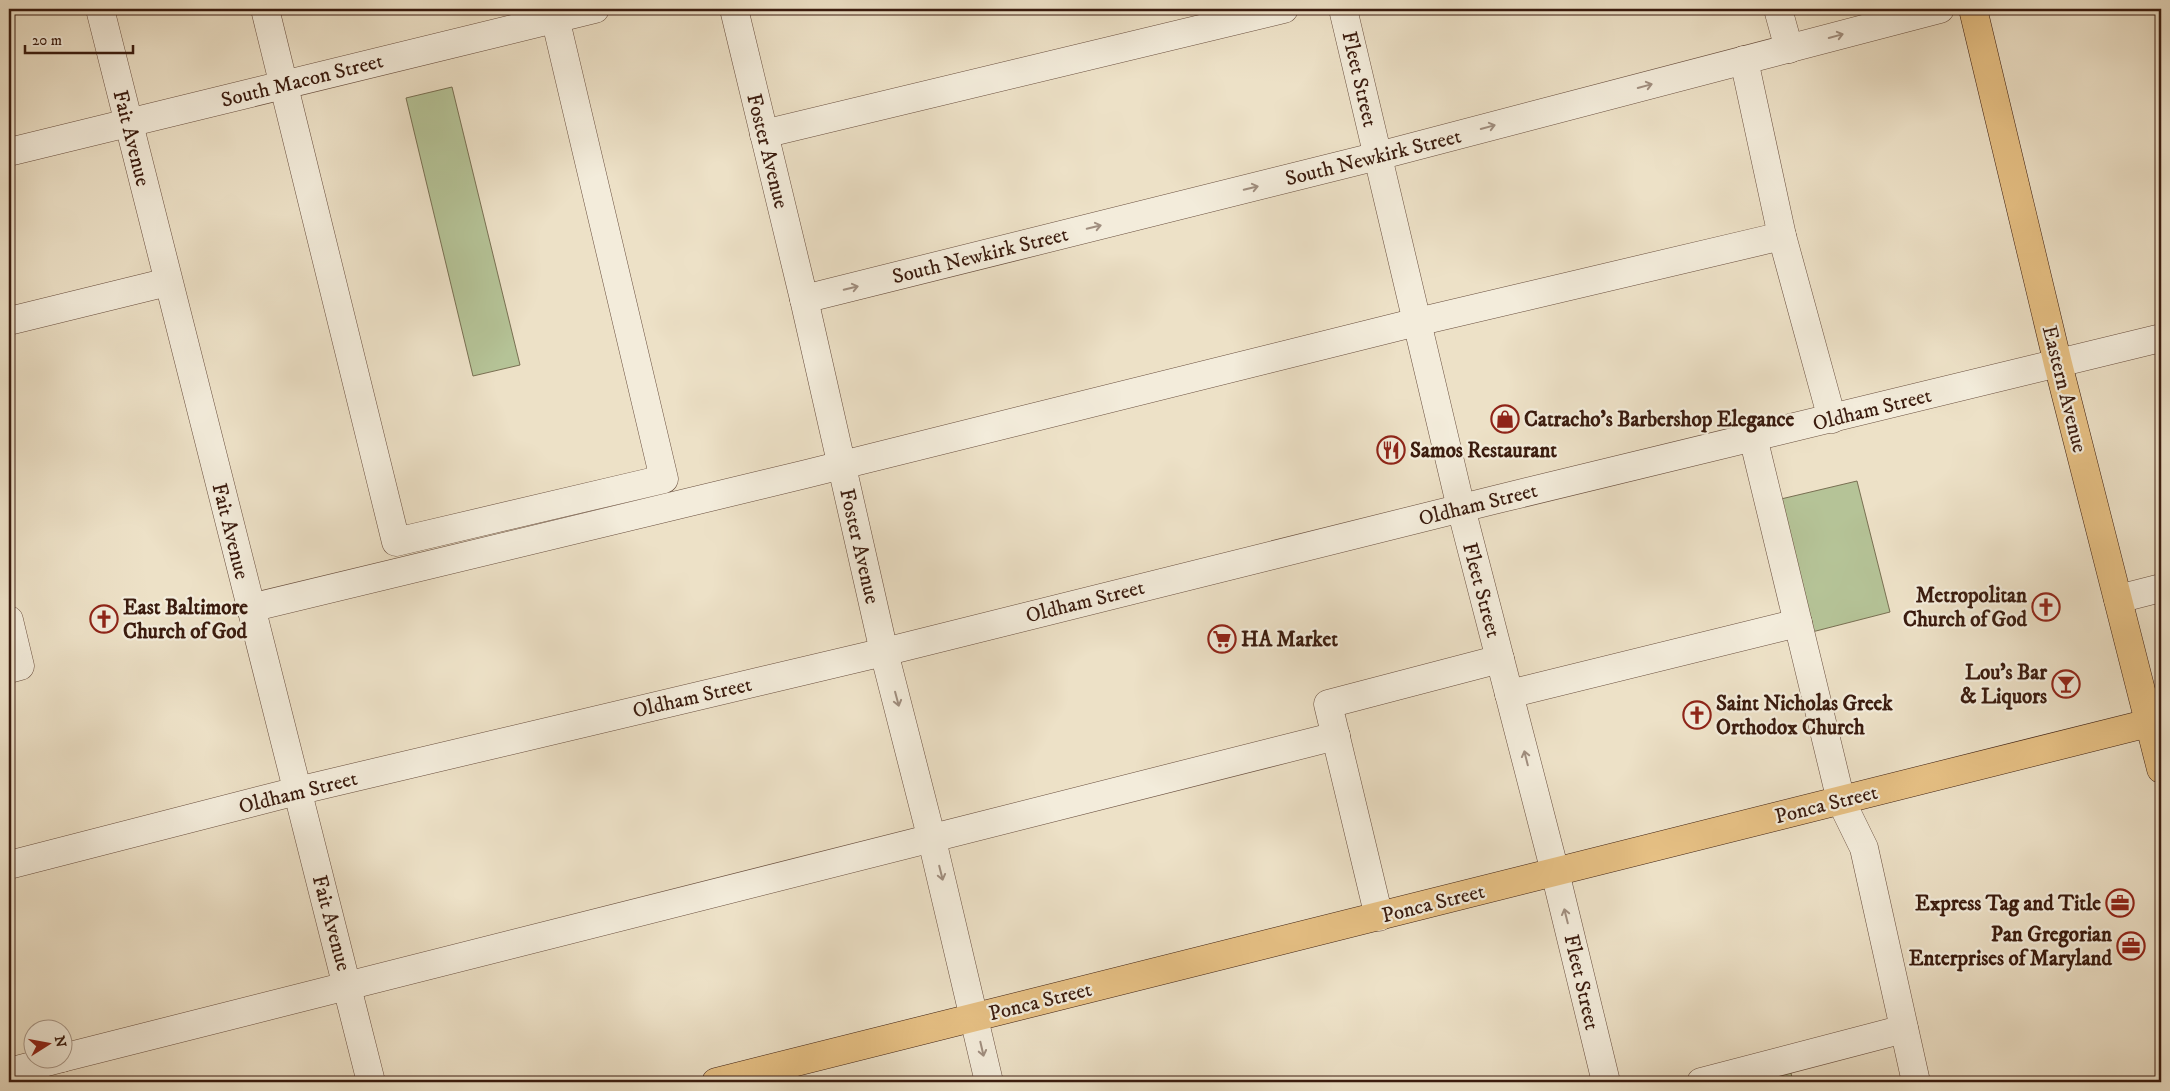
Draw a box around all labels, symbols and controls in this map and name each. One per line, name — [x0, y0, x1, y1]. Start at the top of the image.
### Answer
scale bar — [25, 22, 132, 54]
street label: Fleet Street — [1335, 29, 1383, 130]
text: 20 m — [32, 31, 62, 50]
one-way arrow — [1827, 31, 1843, 40]
street label: South Macon Street — [219, 48, 386, 114]
one-way arrow — [1637, 81, 1653, 90]
street label: Fait Avenue — [107, 87, 156, 189]
street label: Foster Avenue — [740, 91, 794, 212]
one-way arrow — [1479, 122, 1495, 131]
street label: South Newkirk Street — [1283, 123, 1464, 192]
one-way arrow — [1243, 183, 1259, 192]
street label: South Newkirk Street — [890, 221, 1071, 290]
one-way arrow — [1085, 222, 1101, 231]
one-way arrow — [843, 282, 859, 292]
street label: Eastern Avenue — [2036, 323, 2092, 456]
street label: Oldham Street — [1810, 383, 1935, 437]
shop icon: Catracho's Barbershop Elegance — [1490, 404, 1520, 434]
place label: Catracho's Barbershop Elegance — [1524, 407, 1795, 433]
restaurant icon: Samos Restaurant — [1376, 435, 1406, 465]
place label: Samos Restaurant — [1410, 438, 1557, 464]
street label: Oldham Street — [1416, 478, 1541, 532]
street label: Fait Avenue — [206, 480, 255, 582]
street label: Foster Avenue — [833, 486, 885, 607]
street label: Fleet Street — [1456, 540, 1506, 641]
street label: Oldham Street — [1023, 575, 1148, 629]
place label: Metropolitan Church of God — [1903, 583, 2028, 633]
church icon: Metropolitan Church of God — [2031, 592, 2061, 622]
place label: East Baltimore Church of God — [123, 595, 248, 645]
church icon: East Baltimore Church of God — [89, 604, 119, 634]
supermarket icon: HA Market — [1207, 624, 1237, 654]
place label: HA Market — [1241, 627, 1338, 653]
place label: Lou's Bar & Liquors — [1960, 660, 2048, 710]
bar icon: Lou's Bar & Liquors — [2051, 669, 2081, 699]
street label: Oldham Street — [630, 672, 755, 724]
one-way arrow — [893, 690, 902, 706]
place label: Saint Nicholas Greek Orthodox Church — [1716, 691, 1893, 741]
church icon: Saint Nicholas Greek Orthodox Church — [1682, 700, 1712, 730]
one-way arrow — [1521, 751, 1530, 767]
street label: Oldham Street — [236, 766, 361, 820]
street label: Ponca Street — [1772, 780, 1881, 830]
one-way arrow — [937, 865, 946, 881]
street label: Fait Avenue — [306, 872, 356, 974]
street label: Ponca Street — [1379, 879, 1488, 929]
office icon: Express Tag and Title — [2105, 888, 2135, 918]
place label: Express Tag and Title — [1915, 891, 2101, 917]
one-way arrow — [1561, 908, 1570, 924]
place label: Pan Gregorian Enterprises of Maryland — [1909, 922, 2113, 972]
office icon: Pan Gregorian Enterprises of Maryland — [2116, 931, 2146, 961]
street label: Fleet Street — [1557, 932, 1605, 1033]
street label: Ponca Street — [986, 977, 1095, 1027]
north arrow — [22, 1018, 72, 1068]
text: N — [50, 1034, 70, 1050]
one-way arrow — [978, 1040, 987, 1056]

